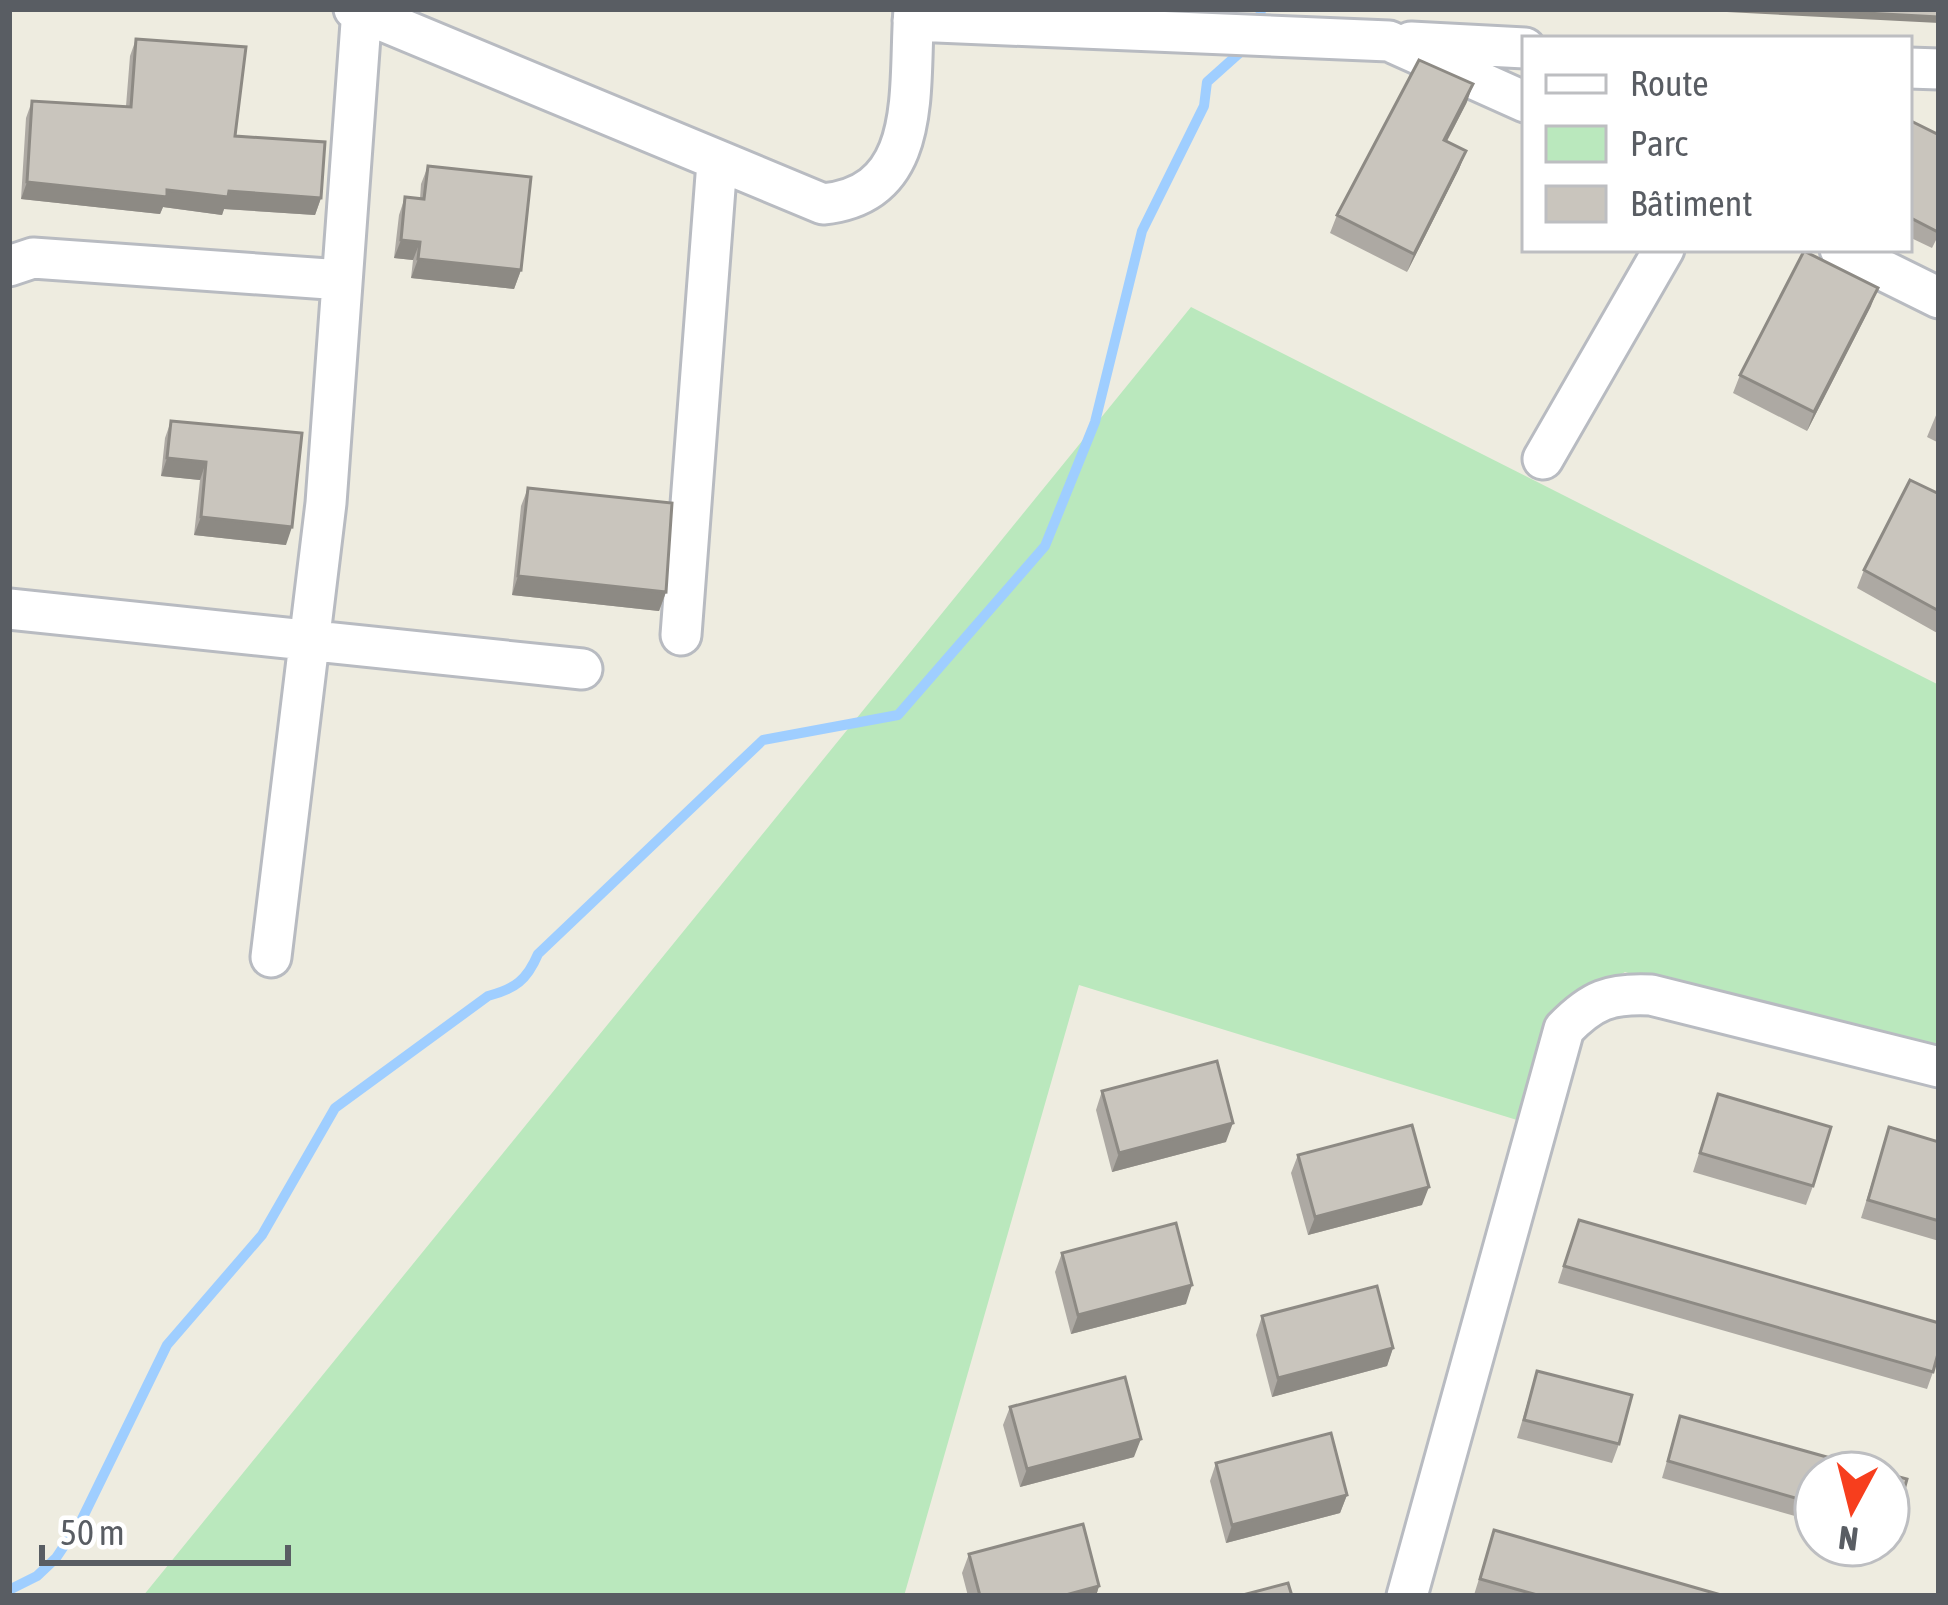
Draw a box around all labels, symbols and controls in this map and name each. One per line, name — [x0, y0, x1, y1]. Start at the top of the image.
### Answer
legend — [1522, 36, 1912, 252]
text: Route — [1630, 62, 1709, 104]
text: Parc — [1630, 122, 1688, 164]
text: Bâtiment — [1630, 182, 1753, 224]
north arrow — [1792, 1449, 1912, 1569]
scale bar — [42, 1491, 288, 1565]
text: 50 m — [60, 1511, 125, 1553]
text: N — [1836, 1519, 1860, 1559]

